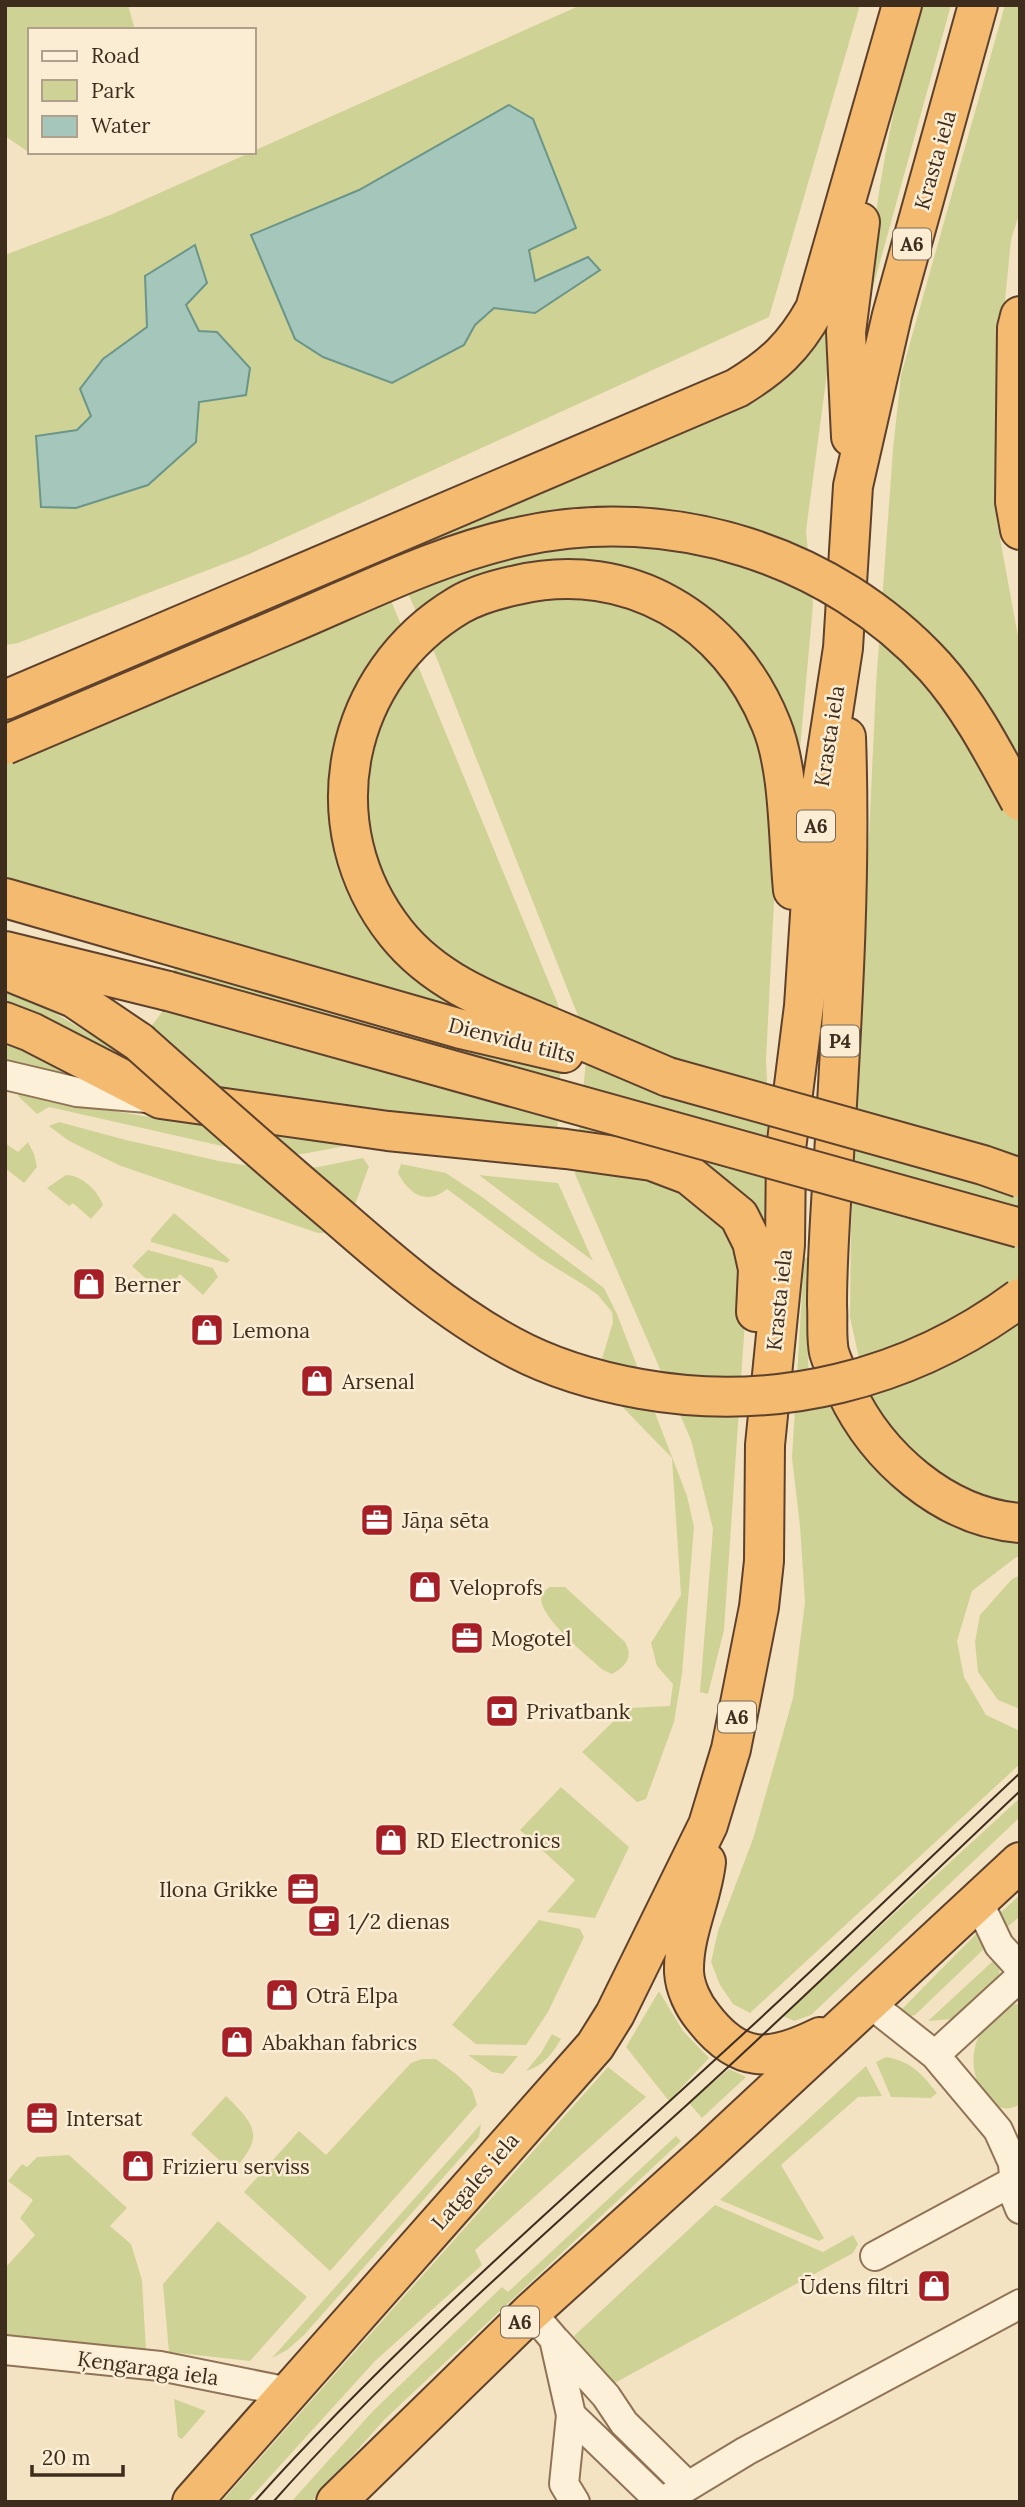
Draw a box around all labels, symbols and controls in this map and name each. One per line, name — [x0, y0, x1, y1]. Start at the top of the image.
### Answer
legend — [28, 28, 256, 154]
text: Road — [91, 42, 140, 69]
text: Park — [91, 77, 135, 104]
street label: Krasta iela — [908, 107, 962, 213]
text: Water — [91, 112, 150, 139]
road number: A6 — [893, 228, 931, 260]
street label: Krasta iela — [808, 683, 850, 789]
road number: A6 — [797, 810, 835, 842]
street label: Dienvidu tilts — [446, 1011, 578, 1069]
road number: P4 — [821, 1026, 859, 1056]
street label: Krasta iela — [760, 1248, 798, 1352]
shop icon: Berner — [70, 1265, 108, 1303]
place label: Berner — [114, 1271, 181, 1298]
shop icon: Lemona — [188, 1311, 226, 1349]
place label: Lemona — [232, 1317, 310, 1344]
shop icon: Arsenal — [298, 1362, 336, 1400]
place label: Arsenal — [341, 1368, 415, 1395]
office icon: Jāņa sēta — [358, 1501, 396, 1539]
place label: Jāņa sēta — [401, 1507, 490, 1534]
shop icon: Veloprofs — [406, 1568, 444, 1606]
place label: Veloprofs — [449, 1574, 543, 1601]
office icon: Mogotel — [448, 1619, 486, 1657]
place label: Mogotel — [491, 1625, 571, 1652]
bank icon: Privatbank — [483, 1692, 521, 1730]
place label: Privatbank — [526, 1698, 631, 1725]
road number: A6 — [718, 1702, 756, 1732]
shop icon: RD Electronics — [372, 1821, 410, 1859]
place label: RD Electronics — [416, 1827, 560, 1854]
office icon: Ilona Grikke — [284, 1870, 322, 1908]
place label: Ilona Grikke — [159, 1876, 278, 1903]
cafe icon: 1/2 dienas — [305, 1902, 343, 1940]
place label: 1/2 dienas — [348, 1908, 450, 1935]
shop icon: Otrā Elpa — [263, 1976, 301, 2014]
place label: Otrā Elpa — [306, 1982, 398, 2009]
shop icon: Abakhan fabrics — [218, 2023, 256, 2061]
place label: Abakhan fabrics — [261, 2029, 417, 2056]
office icon: Intersat — [23, 2099, 61, 2137]
place label: Intersat — [66, 2105, 143, 2132]
street label: Latgales iela — [425, 2127, 525, 2235]
shop icon: Frizieru serviss — [119, 2147, 157, 2185]
place label: Frizieru serviss — [162, 2153, 310, 2180]
shop icon: Ūdens filtri — [915, 2267, 953, 2305]
place label: Ūdens filtri — [800, 2273, 909, 2300]
road number: A6 — [501, 2306, 539, 2338]
street label: Ķengaraga iela — [76, 2345, 220, 2391]
scale bar — [32, 2434, 122, 2478]
text: 20 m — [42, 2444, 91, 2471]

